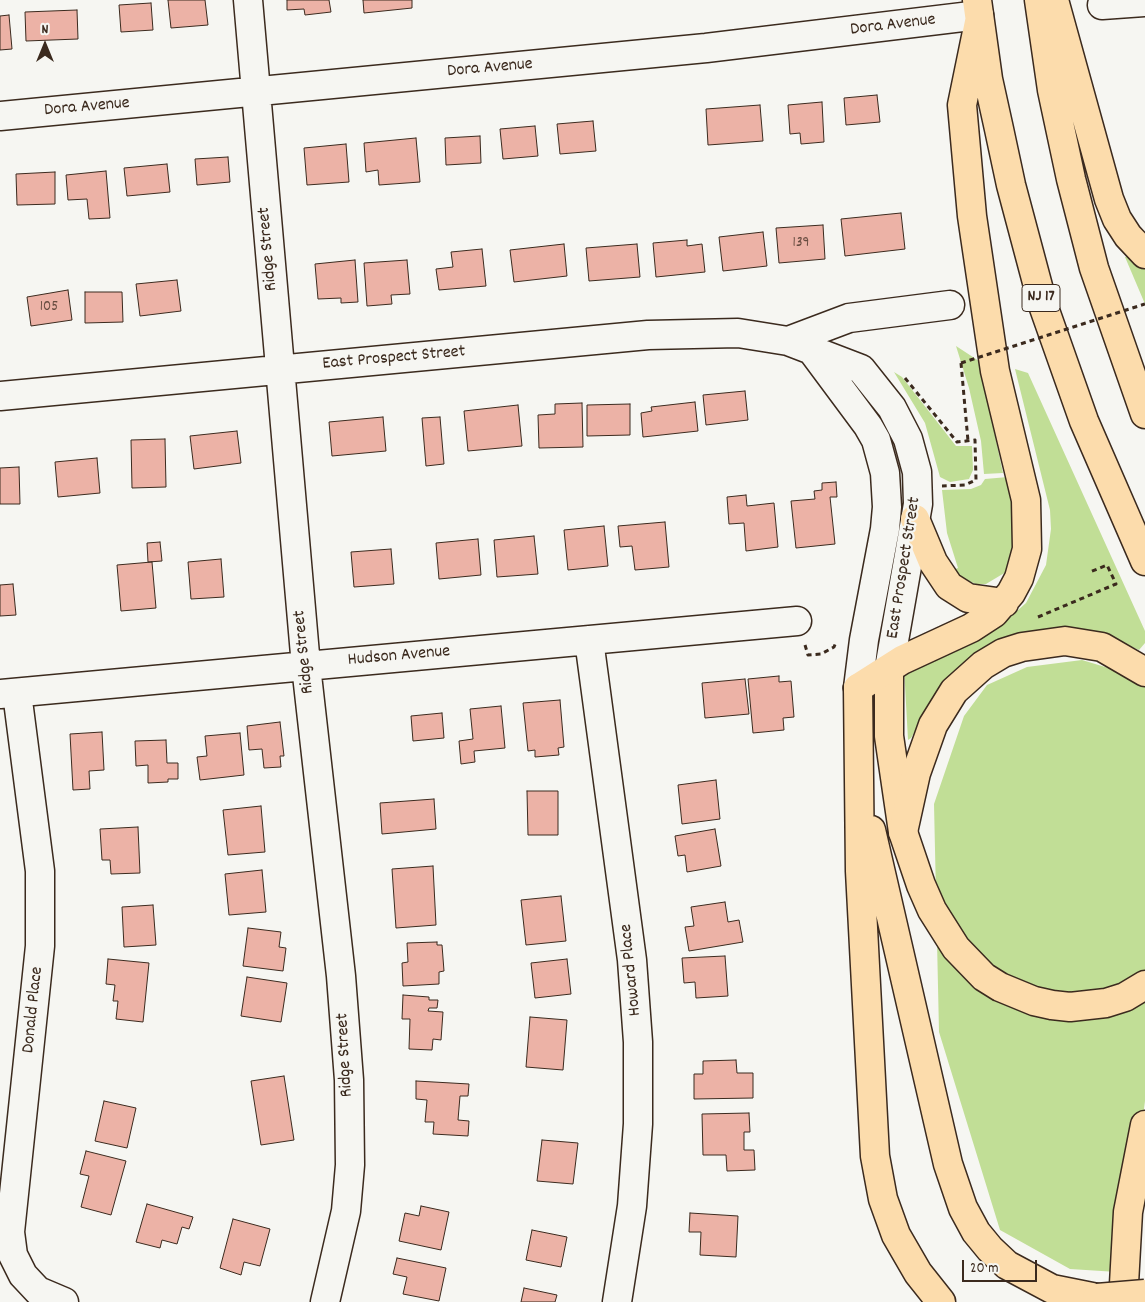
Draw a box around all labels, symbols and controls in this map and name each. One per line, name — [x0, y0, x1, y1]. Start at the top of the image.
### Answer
street label: Dora Avenue — [849, 10, 937, 42]
north arrow — [20, 20, 70, 70]
text: N — [42, 20, 48, 40]
street label: Dora Avenue — [446, 55, 534, 83]
street label: Dora Avenue — [43, 94, 131, 122]
street label: Ridge Street — [255, 206, 283, 292]
house number: 139 — [793, 235, 809, 253]
road number: NJ 17 — [1022, 284, 1060, 312]
house number: 105 — [40, 299, 58, 317]
street label: East Prospect Street — [322, 342, 466, 376]
street label: East Prospect Street — [883, 496, 927, 640]
street label: Ridge Street — [290, 609, 320, 695]
street label: Hudson Avenue — [347, 642, 451, 672]
street label: Howard Place — [616, 923, 648, 1017]
street label: Donald Place — [19, 966, 49, 1054]
street label: Ridge Street — [333, 1012, 359, 1098]
scale bar — [965, 1250, 1040, 1282]
text: 20 m — [970, 1258, 998, 1280]

